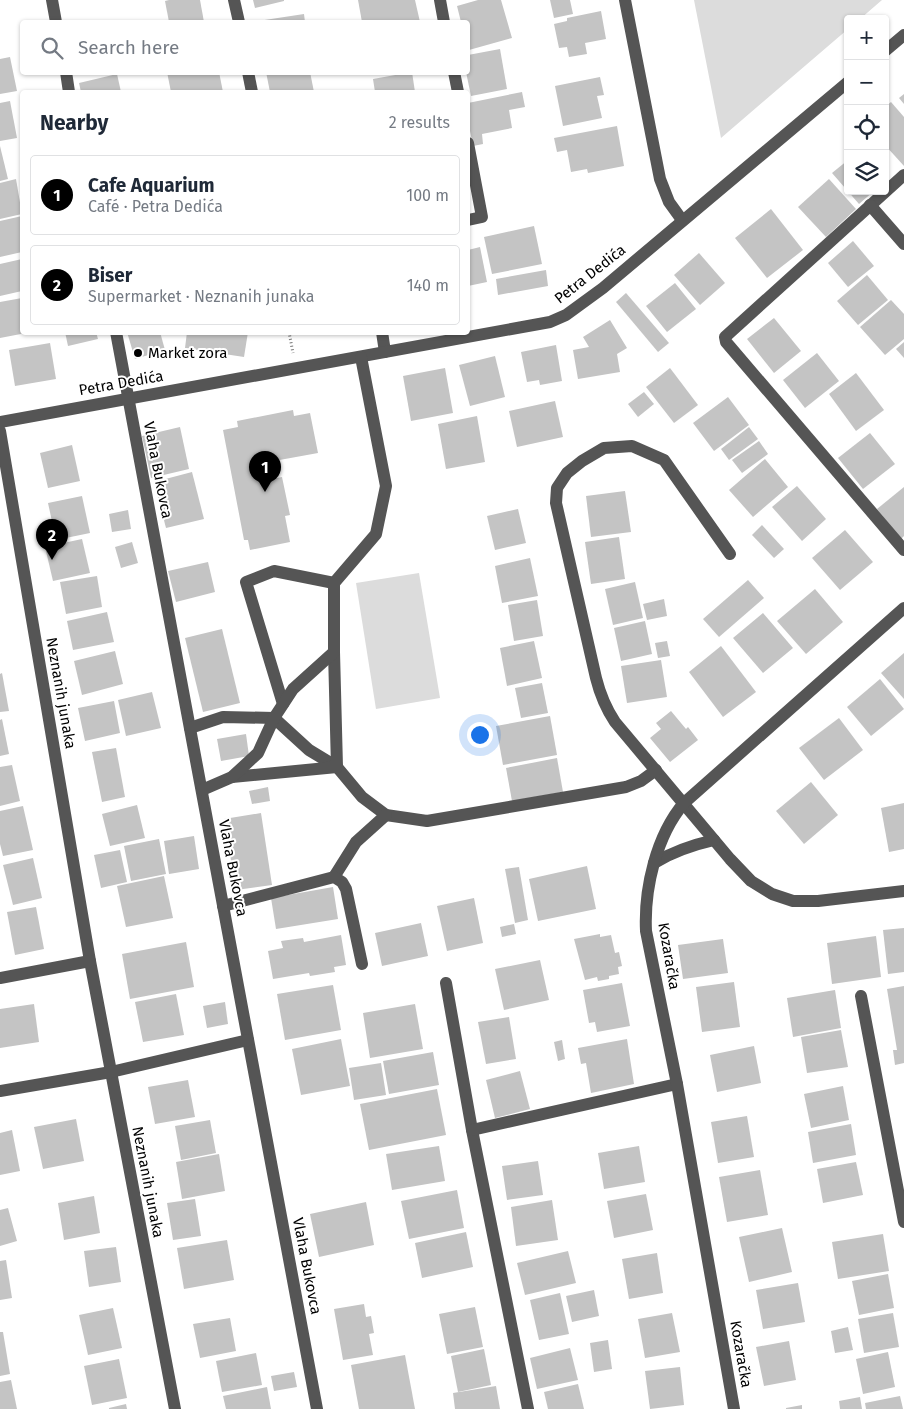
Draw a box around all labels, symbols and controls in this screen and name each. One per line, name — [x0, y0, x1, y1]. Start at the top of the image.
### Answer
map controls — [844, 15, 889, 195]
button: + — [844, 15, 889, 60]
search box — [20, 20, 470, 75]
icon: search — [38, 34, 66, 62]
text: Search here — [78, 36, 179, 59]
button: − — [844, 60, 889, 105]
button: locate — [844, 105, 889, 150]
text: Nearby — [40, 110, 108, 136]
text: 2 results — [389, 113, 450, 132]
button: layers — [844, 150, 889, 195]
text: Cafe Aquarium — [88, 174, 215, 197]
text: 1 — [53, 186, 61, 205]
text: 100 m — [406, 186, 449, 205]
text: Café · Petra Dedića — [88, 197, 223, 216]
street label: Petra Dedića — [551, 241, 629, 307]
text: Biser — [88, 264, 132, 287]
text: 2 — [53, 276, 61, 295]
text: 140 m — [407, 276, 449, 295]
text: Supermarket · Neznanih junaka — [88, 287, 315, 306]
place label: Market zora — [148, 344, 227, 362]
marker: Market zora — [132, 347, 144, 359]
street label: Petra Dedića — [77, 367, 165, 399]
street label: Vlaha Bukovca — [140, 420, 176, 520]
pin: 1 — [249, 451, 281, 492]
pin: 2 — [36, 519, 68, 560]
street label: Neznanih junaka — [42, 636, 80, 750]
your location — [467, 722, 493, 748]
street label: Vlaha Bukovca — [215, 818, 251, 918]
street label: Kozaračka — [654, 921, 684, 991]
street label: Neznanih junaka — [128, 1125, 168, 1239]
street label: Vlaha Bukovca — [289, 1216, 325, 1316]
street label: Kozaračka — [726, 1319, 756, 1389]

